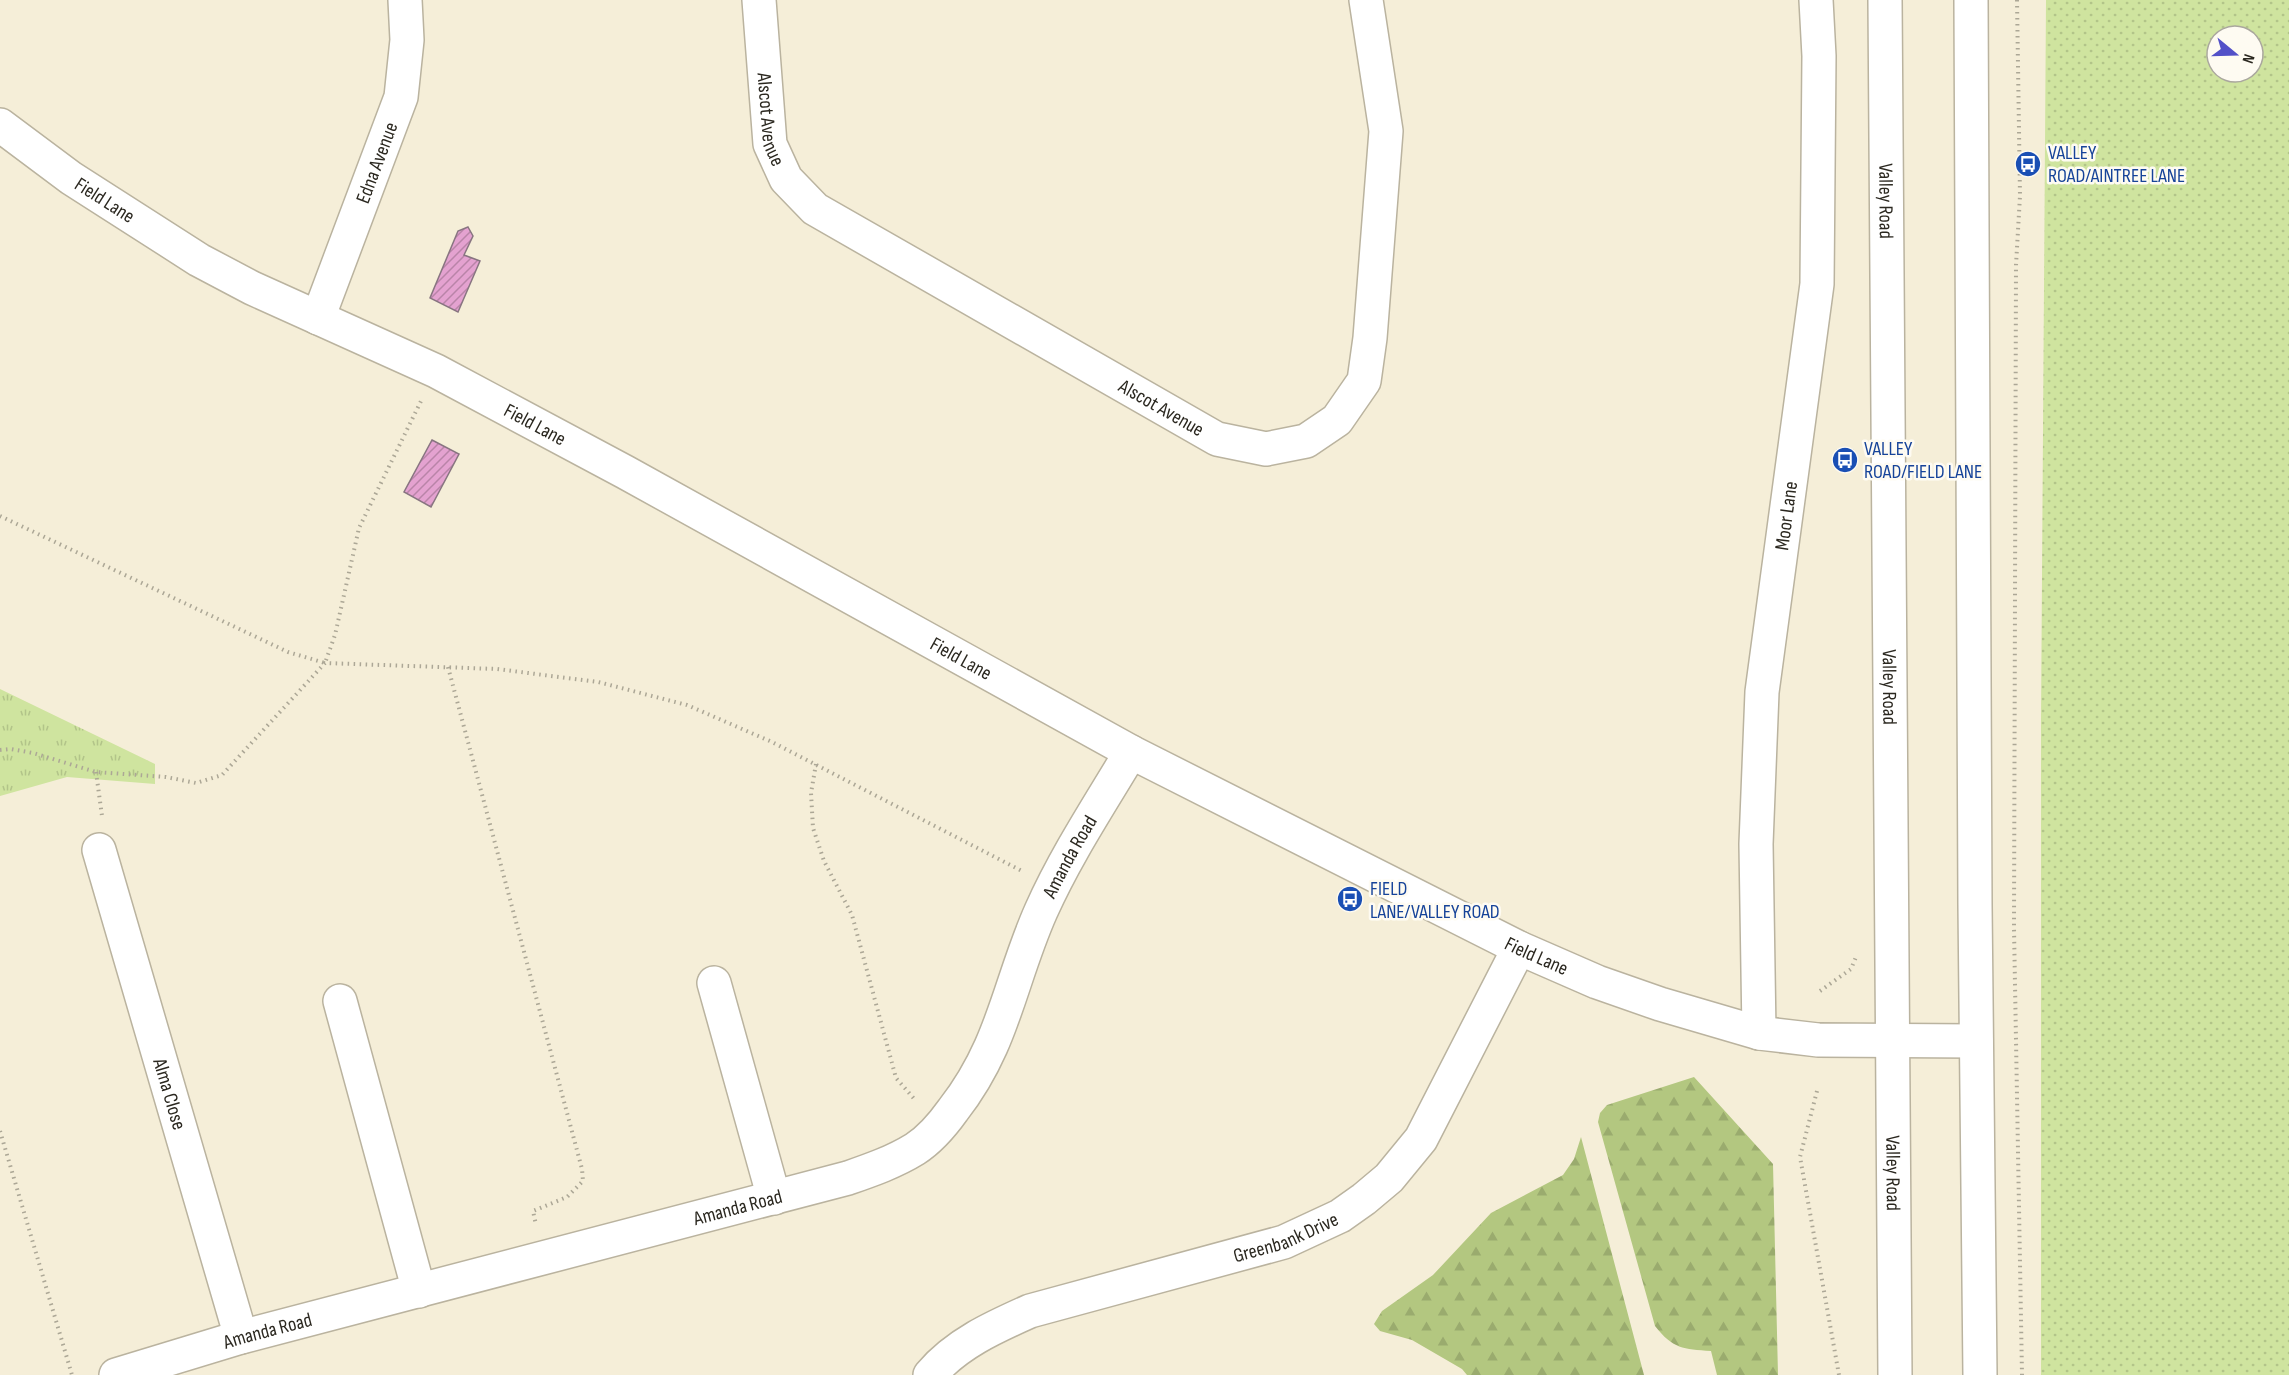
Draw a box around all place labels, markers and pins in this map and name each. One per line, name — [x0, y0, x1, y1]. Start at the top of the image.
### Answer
place label: VALLEY ROAD/AINTREE LANE — [2048, 141, 2185, 188]
bus stop icon: VALLEY ROAD/AINTREE LANE — [2013, 149, 2043, 179]
place label: VALLEY ROAD/FIELD LANE — [1864, 437, 1982, 484]
bus stop icon: VALLEY ROAD/FIELD LANE — [1830, 445, 1860, 475]
place label: FIELD LANE/VALLEY ROAD — [1370, 877, 1500, 924]
bus stop icon: FIELD LANE/VALLEY ROAD — [1335, 884, 1365, 914]

